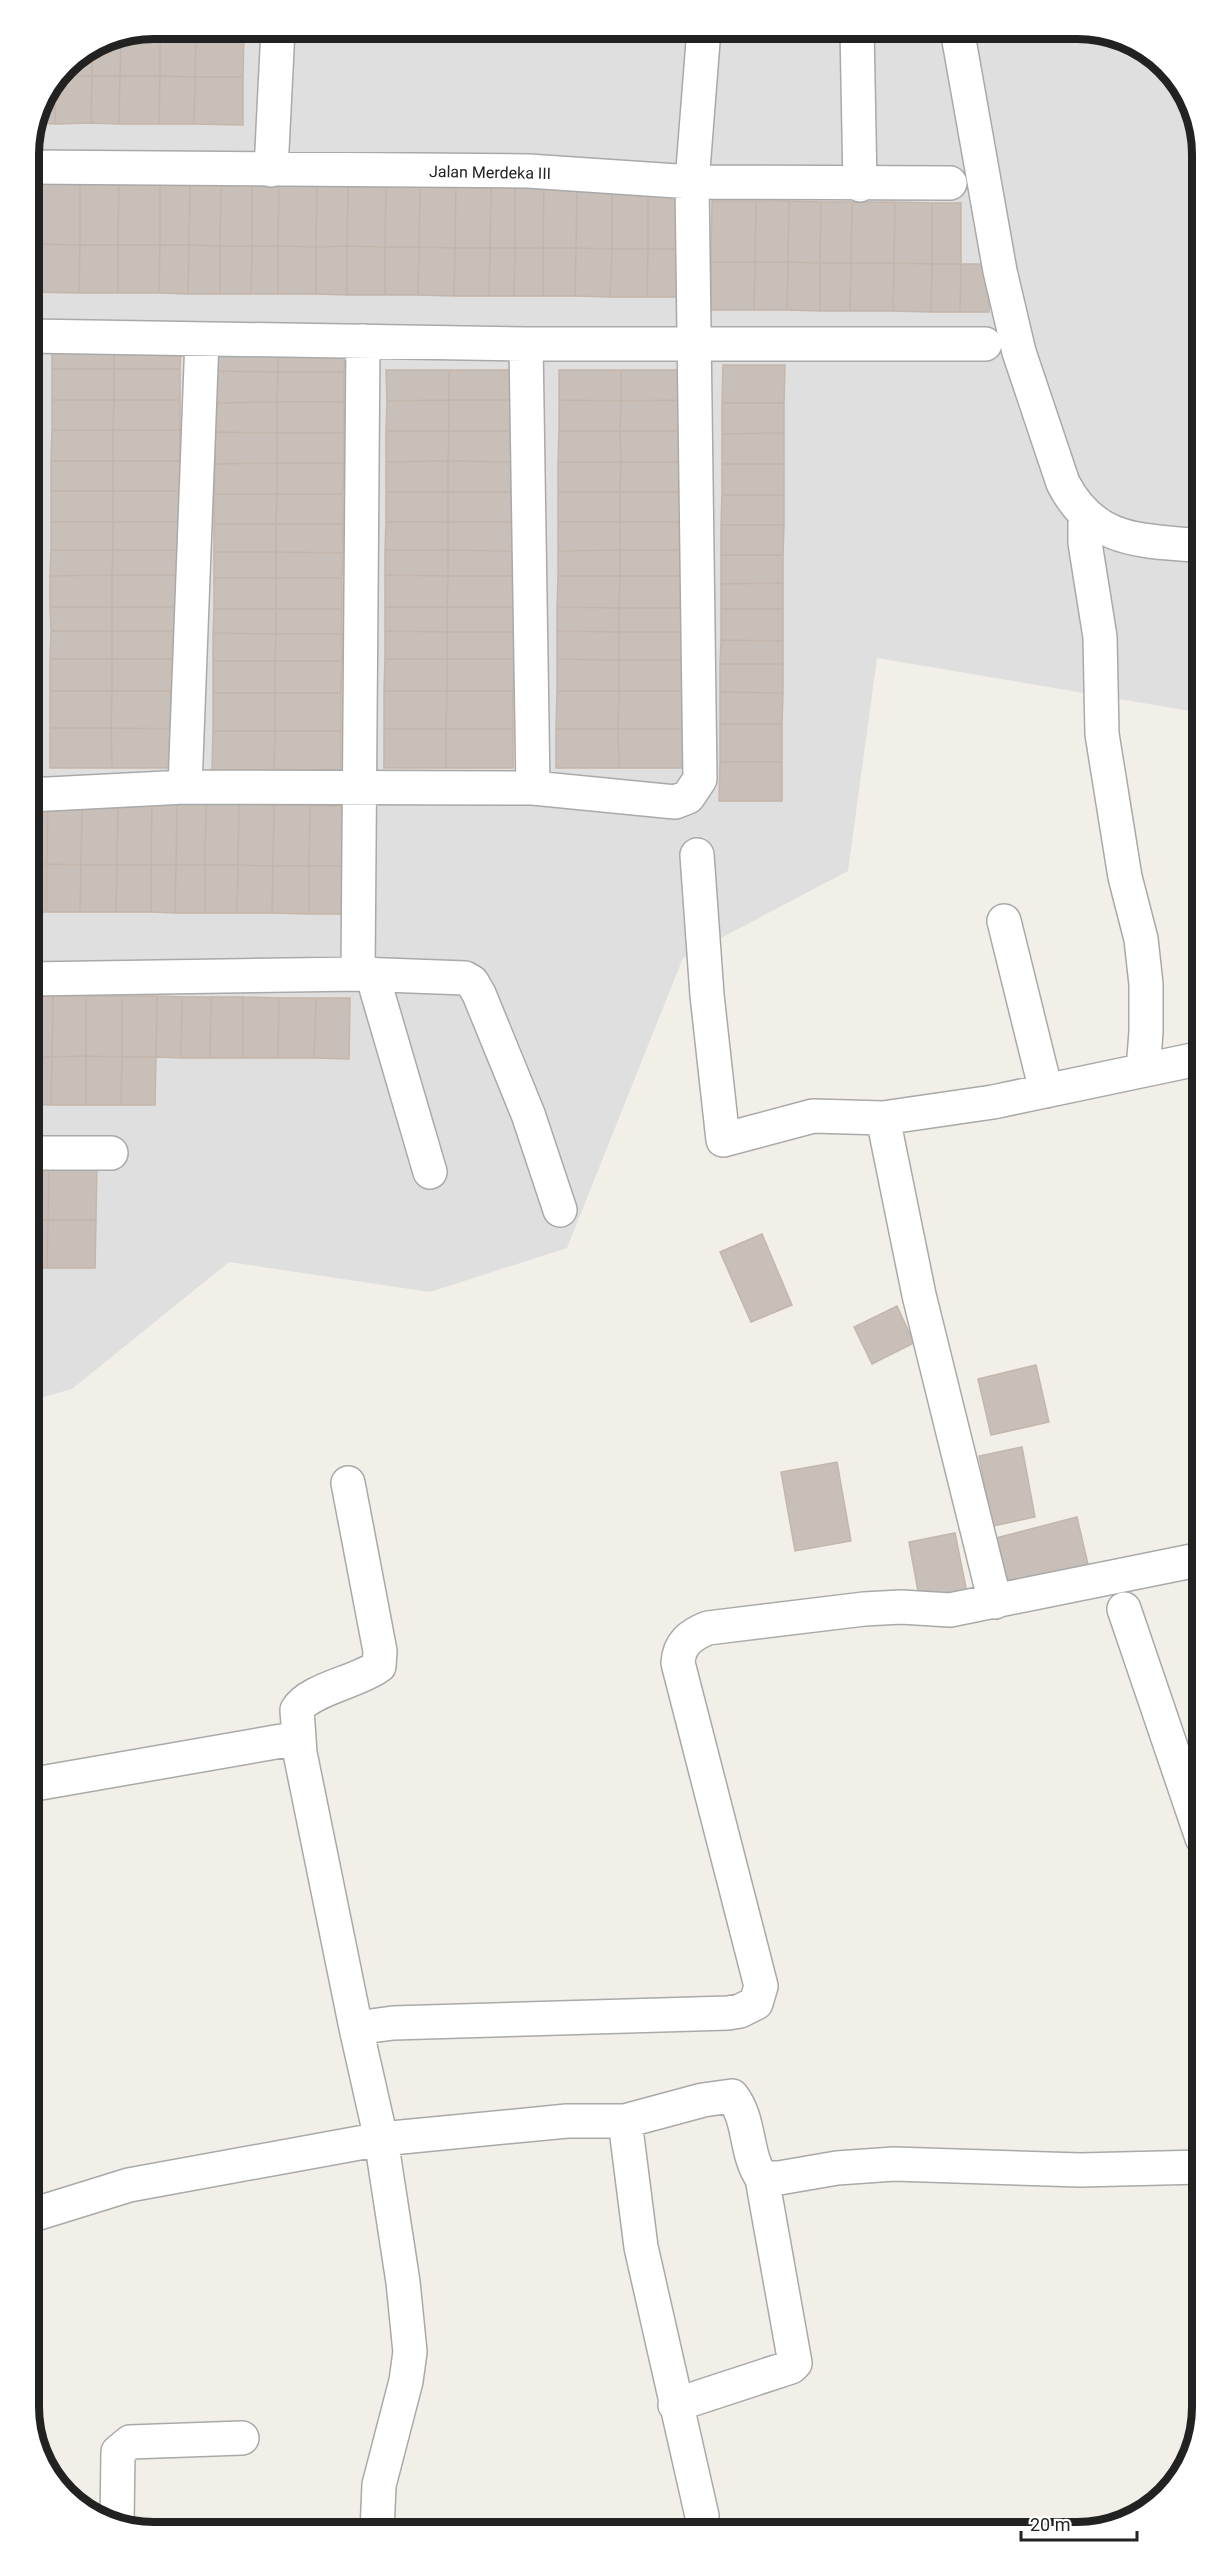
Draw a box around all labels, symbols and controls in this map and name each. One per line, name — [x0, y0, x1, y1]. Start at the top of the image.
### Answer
street label: Jalan Merdeka III — [429, 162, 551, 183]
scale bar — [1021, 2504, 1136, 2542]
text: 20 m — [1030, 2514, 1070, 2535]

